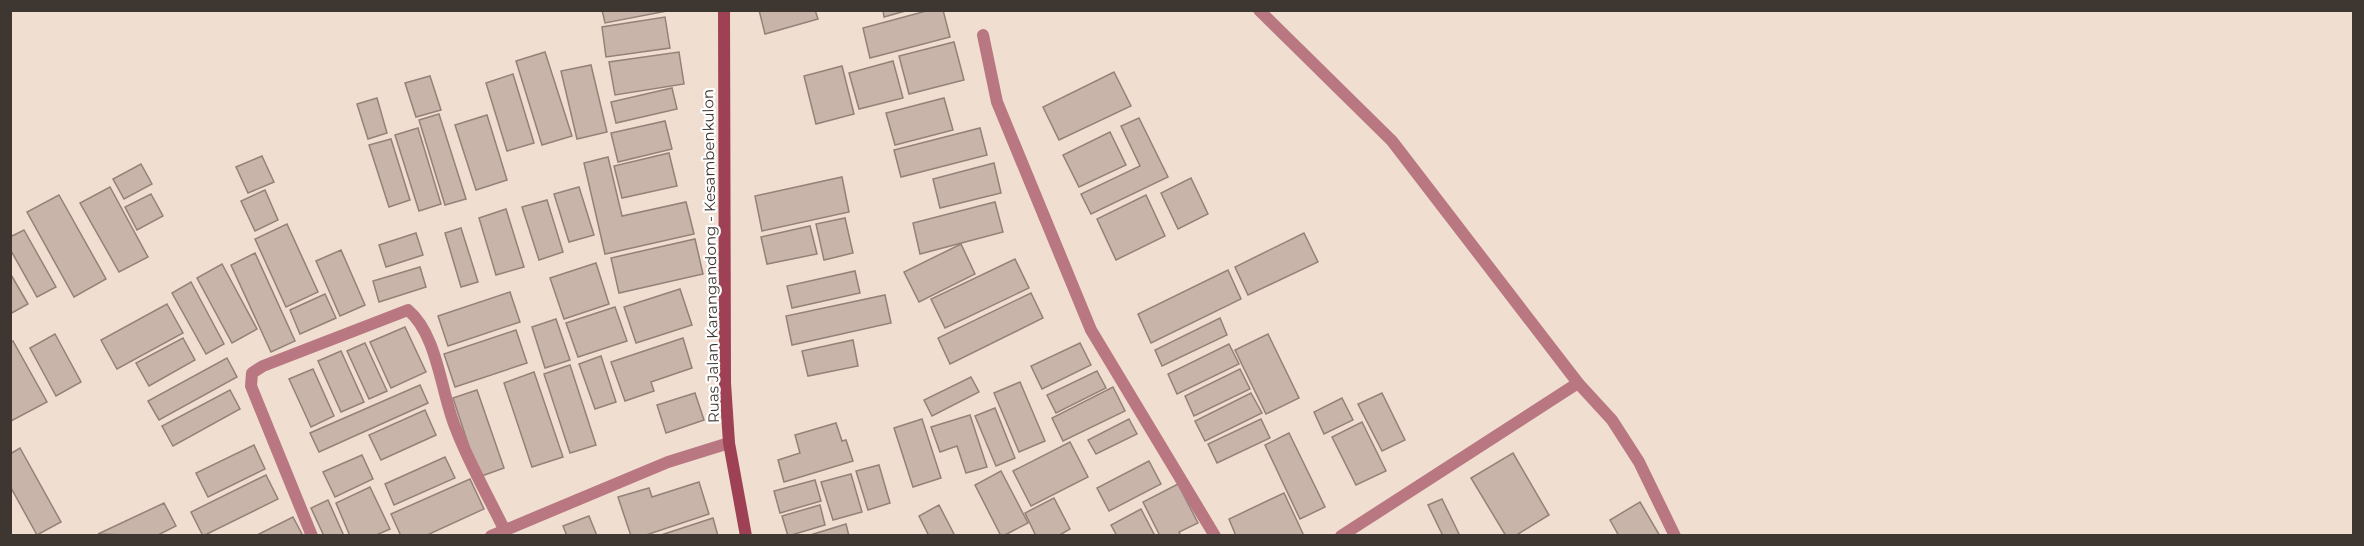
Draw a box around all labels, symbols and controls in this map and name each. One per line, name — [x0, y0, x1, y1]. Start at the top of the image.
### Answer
street label: Ruas Jalan Karangandong - Kesambenkulon — [698, 89, 723, 423]

